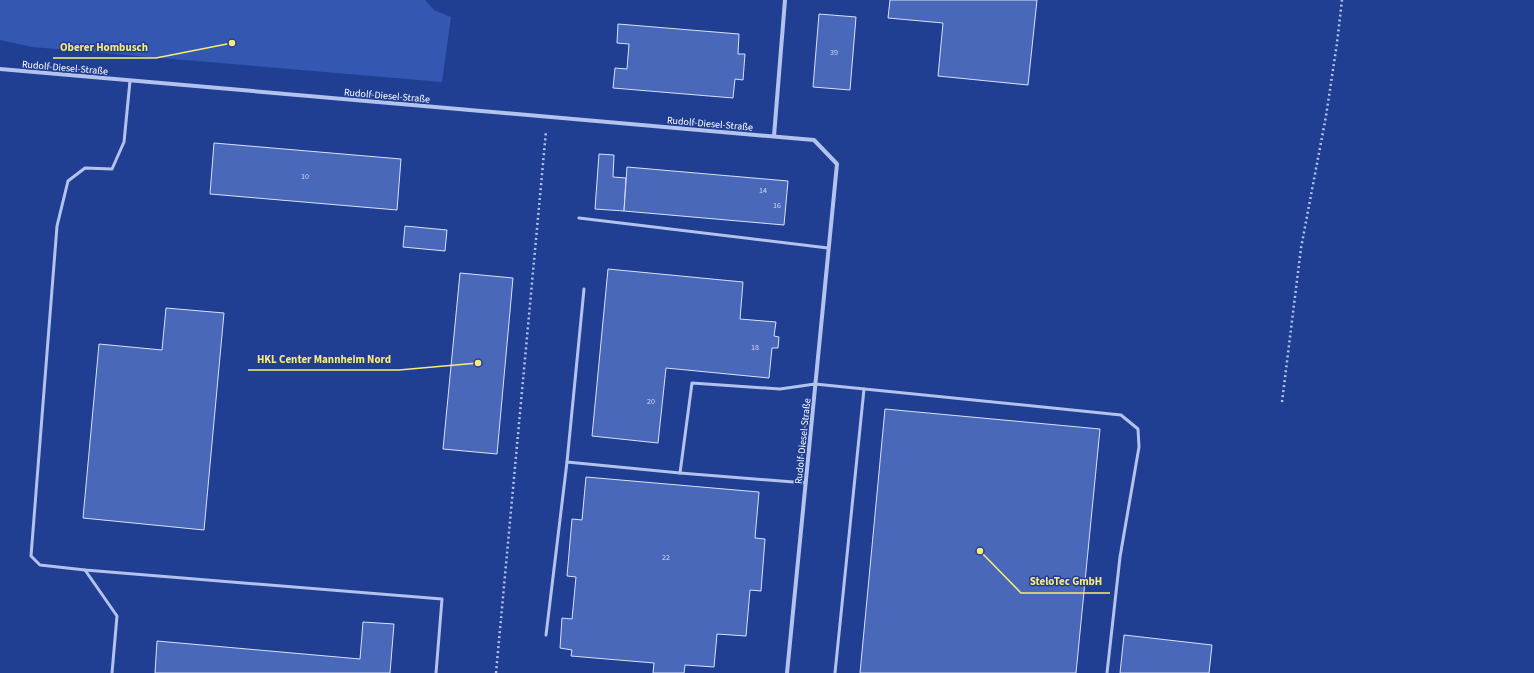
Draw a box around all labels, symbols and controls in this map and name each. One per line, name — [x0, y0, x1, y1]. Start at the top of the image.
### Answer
callout: Oberer Hombusch — [53, 35, 156, 58]
text: Oberer Hombusch — [60, 40, 148, 55]
house number: 39 — [830, 47, 838, 58]
street label: Rudolf-Diesel-Straße — [21, 57, 109, 79]
street label: Rudolf-Diesel-Straße — [343, 85, 431, 107]
street label: Rudolf-Diesel-Straße — [666, 113, 754, 135]
house number: 10 — [301, 171, 309, 182]
house number: 14 — [759, 185, 767, 196]
house number: 16 — [773, 200, 781, 211]
house number: 18 — [751, 342, 759, 353]
callout: HKL Center Mannheim Nord — [248, 347, 399, 370]
text: HKL Center Mannheim Nord — [257, 352, 391, 367]
house number: 20 — [647, 396, 655, 407]
street label: Rudolf-Diesel-Straße — [792, 397, 814, 485]
house number: 22 — [662, 552, 670, 563]
callout: SteloTec GmbH — [1021, 570, 1110, 593]
text: SteloTec GmbH — [1030, 574, 1102, 589]

